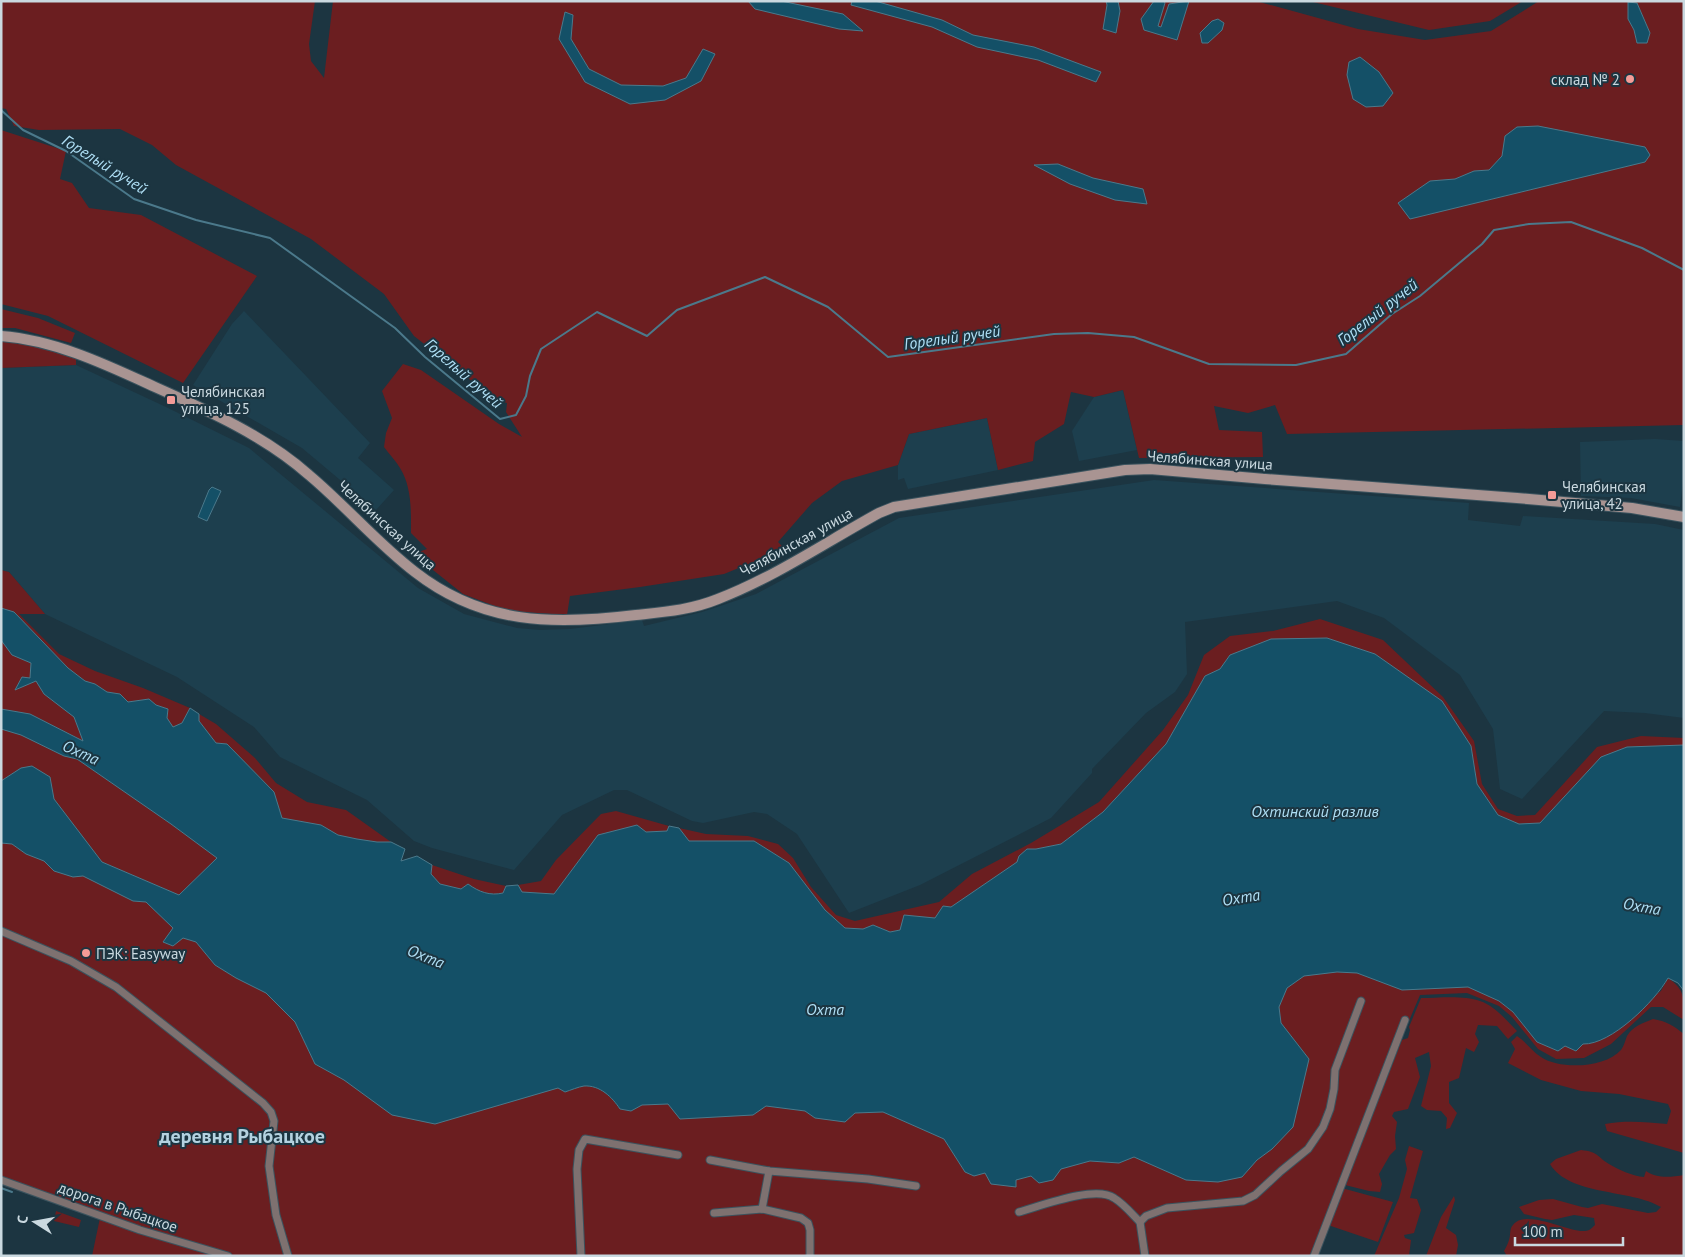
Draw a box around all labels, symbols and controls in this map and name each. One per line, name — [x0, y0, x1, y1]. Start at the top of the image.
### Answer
place label: склад № 2 — [1551, 70, 1620, 89]
marker: склад № 2 — [1624, 73, 1636, 85]
water label: Горелый ручей — [59, 130, 151, 198]
water label: Горелый ручей — [1333, 274, 1421, 350]
water label: Горелый ручей — [903, 320, 1001, 354]
water label: Горелый ручей — [421, 334, 507, 412]
place label: Челябинская улица, 125 — [181, 382, 265, 418]
marker: Челябинская улица, 125 — [165, 394, 177, 406]
street label: Челябинская улица — [1146, 446, 1274, 474]
street label: Челябинская улица — [334, 476, 440, 574]
place label: Челябинская улица, 42 — [1562, 477, 1646, 513]
marker: Челябинская улица, 42 — [1546, 489, 1558, 501]
street label: Челябинская улица — [736, 503, 856, 581]
water label: Охта — [60, 735, 103, 769]
water label: Охтинский разлив — [1251, 801, 1379, 821]
water label: Охта — [1221, 884, 1262, 910]
water label: Охта — [1621, 893, 1663, 919]
water label: Охта — [405, 940, 448, 972]
place label: ПЭК: Easyway — [96, 944, 185, 963]
marker: ПЭК: Easyway — [80, 947, 92, 959]
water label: Охта — [806, 999, 844, 1019]
district label: деревня Рыбацкое — [158, 1123, 325, 1149]
street label: дорога в Рыбацкое — [56, 1178, 180, 1236]
north arrow — [10, 1197, 60, 1247]
text: С — [13, 1214, 32, 1225]
scale bar — [1515, 1214, 1622, 1246]
text: 100 m — [1522, 1222, 1563, 1241]

